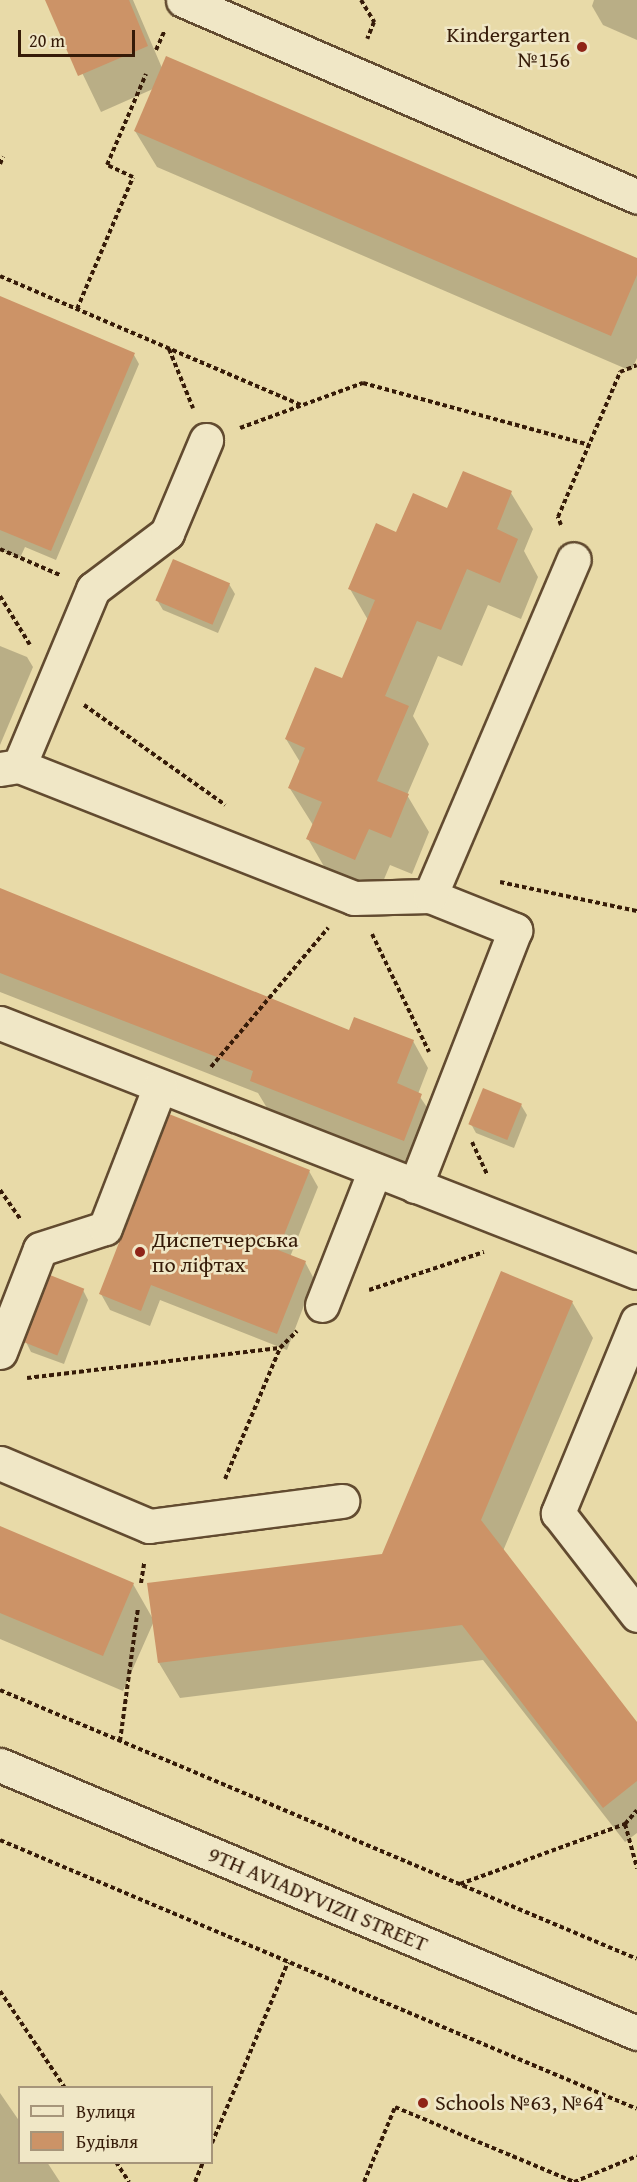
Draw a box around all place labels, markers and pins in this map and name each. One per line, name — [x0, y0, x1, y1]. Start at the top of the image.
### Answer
place label: Kindergarten №156 — [446, 21, 570, 72]
marker: Kindergarten №156 — [575, 40, 589, 54]
place label: Диспетчерська по ліфтах — [152, 1226, 298, 1278]
marker: Диспетчерська по ліфтах — [133, 1245, 147, 1259]
place label: Schools №63, №64 — [435, 2090, 604, 2116]
marker: Schools №63, №64 — [416, 2096, 430, 2110]

